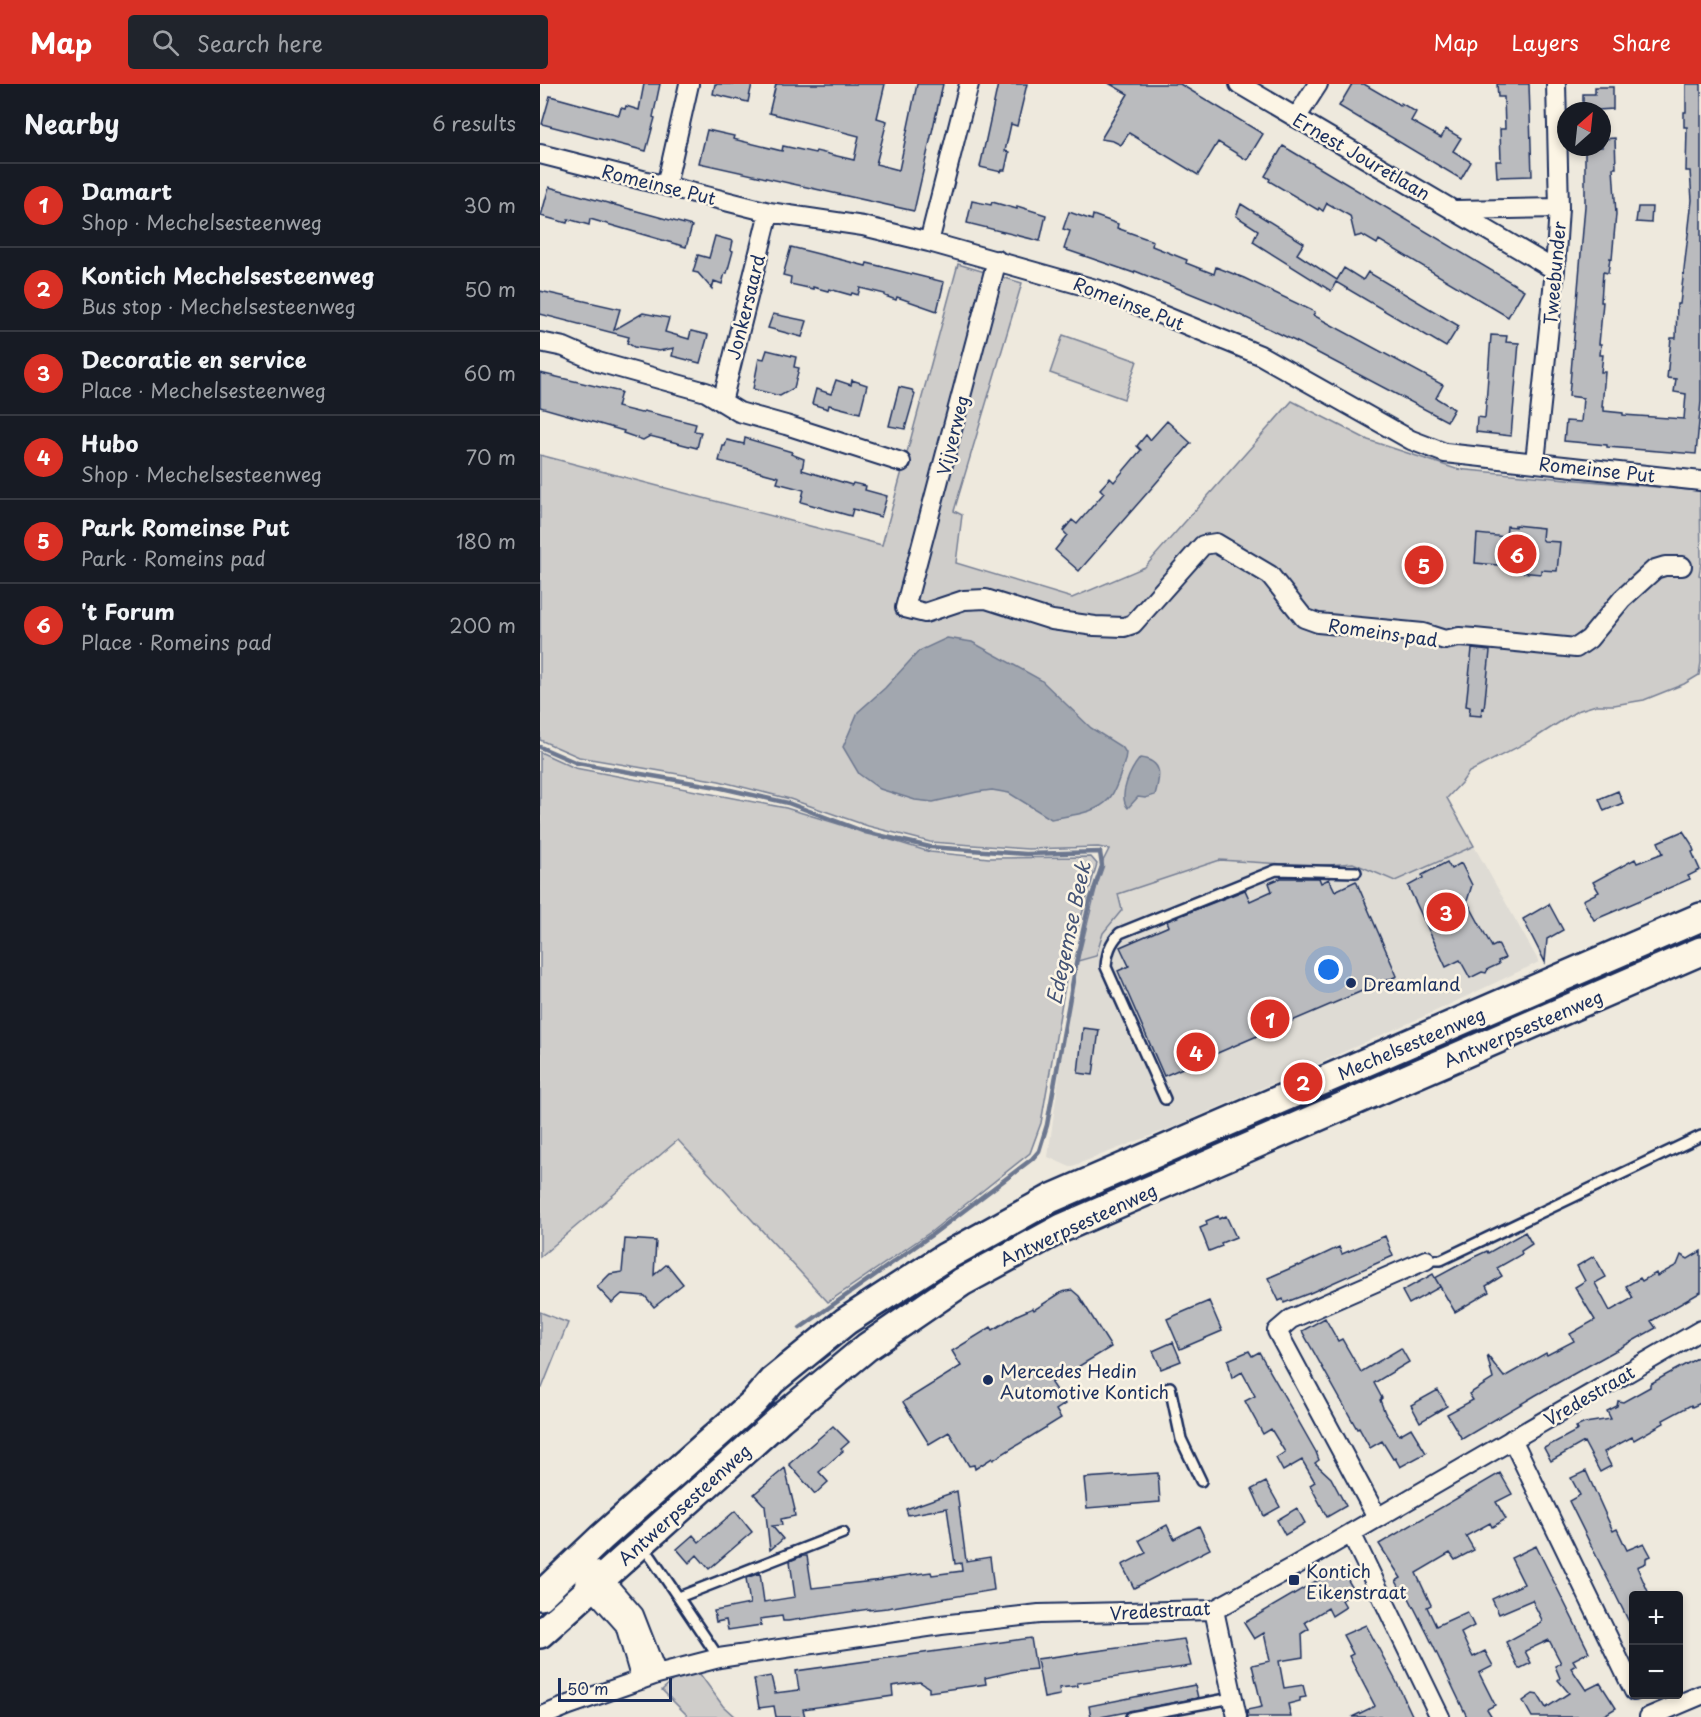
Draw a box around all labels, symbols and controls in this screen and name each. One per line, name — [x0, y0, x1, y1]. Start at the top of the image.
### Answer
search box — [128, 15, 548, 69]
text: Map — [30, 21, 92, 64]
icon: search — [149, 26, 182, 59]
text: Search here — [197, 26, 323, 59]
text: Map — [1434, 26, 1478, 58]
text: Layers — [1511, 26, 1579, 58]
text: Share — [1612, 26, 1671, 58]
north arrow — [1557, 102, 1611, 156]
text: Nearby — [24, 104, 119, 143]
street label: Ernest Jouretlaan — [1288, 106, 1436, 206]
text: 6 results — [432, 108, 516, 138]
street label: Romeinse Put — [599, 157, 719, 211]
text: Damart — [81, 174, 172, 207]
text: 1 — [39, 190, 48, 220]
text: 30 m — [463, 190, 516, 220]
text: Shop · Mechelsesteenweg — [81, 207, 322, 237]
street label: Tweebunder — [1536, 220, 1572, 326]
street label: Jonkersaard — [719, 252, 771, 362]
text: Kontich Mechelsesteenweg — [81, 258, 375, 291]
street label: Romeinse Put — [1070, 269, 1189, 337]
text: 2 — [36, 274, 51, 304]
text: 50 m — [464, 274, 516, 304]
text: Bus stop · Mechelsesteenweg — [81, 291, 356, 321]
text: Decoratie en service — [81, 342, 307, 375]
text: 3 — [37, 358, 50, 388]
text: 60 m — [464, 358, 516, 388]
text: Place · Mechelsesteenweg — [81, 375, 326, 405]
street label: Vijverweg — [929, 392, 975, 478]
text: Hubo — [81, 426, 138, 459]
text: 4 — [37, 442, 50, 472]
text: 70 m — [466, 442, 516, 472]
street label: Romeinse Put — [1537, 449, 1657, 489]
text: Shop · Mechelsesteenweg — [81, 459, 322, 489]
text: Park Romeinse Put — [81, 510, 290, 543]
text: 5 — [37, 526, 50, 556]
text: 180 m — [456, 526, 516, 556]
pin: 6 — [1498, 532, 1536, 576]
pin: 5 — [1404, 542, 1444, 588]
text: Park · Romeins pad — [81, 543, 266, 573]
text: 't Forum — [81, 594, 175, 627]
text: 6 — [36, 610, 51, 640]
text: 200 m — [449, 610, 516, 640]
street label: Romeins pad — [1326, 611, 1440, 653]
text: Place · Romeins pad — [81, 627, 272, 657]
water label: Edegemse Beek — [1038, 858, 1098, 1007]
pin: 3 — [1426, 890, 1466, 934]
your location — [1314, 955, 1343, 984]
place label: Dreamland — [1363, 970, 1460, 997]
marker: Dreamland — [1344, 976, 1358, 990]
street label: Antwerpsesteenweg — [1439, 982, 1607, 1074]
pin: 1 — [1250, 996, 1290, 1042]
street label: Mechelsesteenweg — [1333, 1000, 1489, 1086]
pin: 4 — [1176, 1030, 1216, 1074]
pin: 2 — [1284, 1060, 1323, 1104]
street label: Antwerpsesteenweg — [995, 1176, 1161, 1272]
place label: Mercedes Hedin Automotive Kontich — [1000, 1357, 1169, 1405]
street label: Vredestraat — [1539, 1358, 1639, 1432]
marker: Mercedes Hedin Automotive Kontich — [981, 1373, 995, 1387]
street label: Antwerpsesteenweg — [611, 1437, 757, 1571]
place label: Kontich Eikenstraat — [1306, 1557, 1407, 1605]
marker: Kontich Eikenstraat — [1287, 1573, 1301, 1587]
map controls — [1629, 1591, 1683, 1699]
button: + — [1629, 1591, 1683, 1645]
street label: Vredestraat — [1109, 1594, 1211, 1626]
button: − — [1629, 1645, 1683, 1699]
scale bar — [558, 1675, 672, 1702]
text: 50 m — [567, 1676, 608, 1700]

